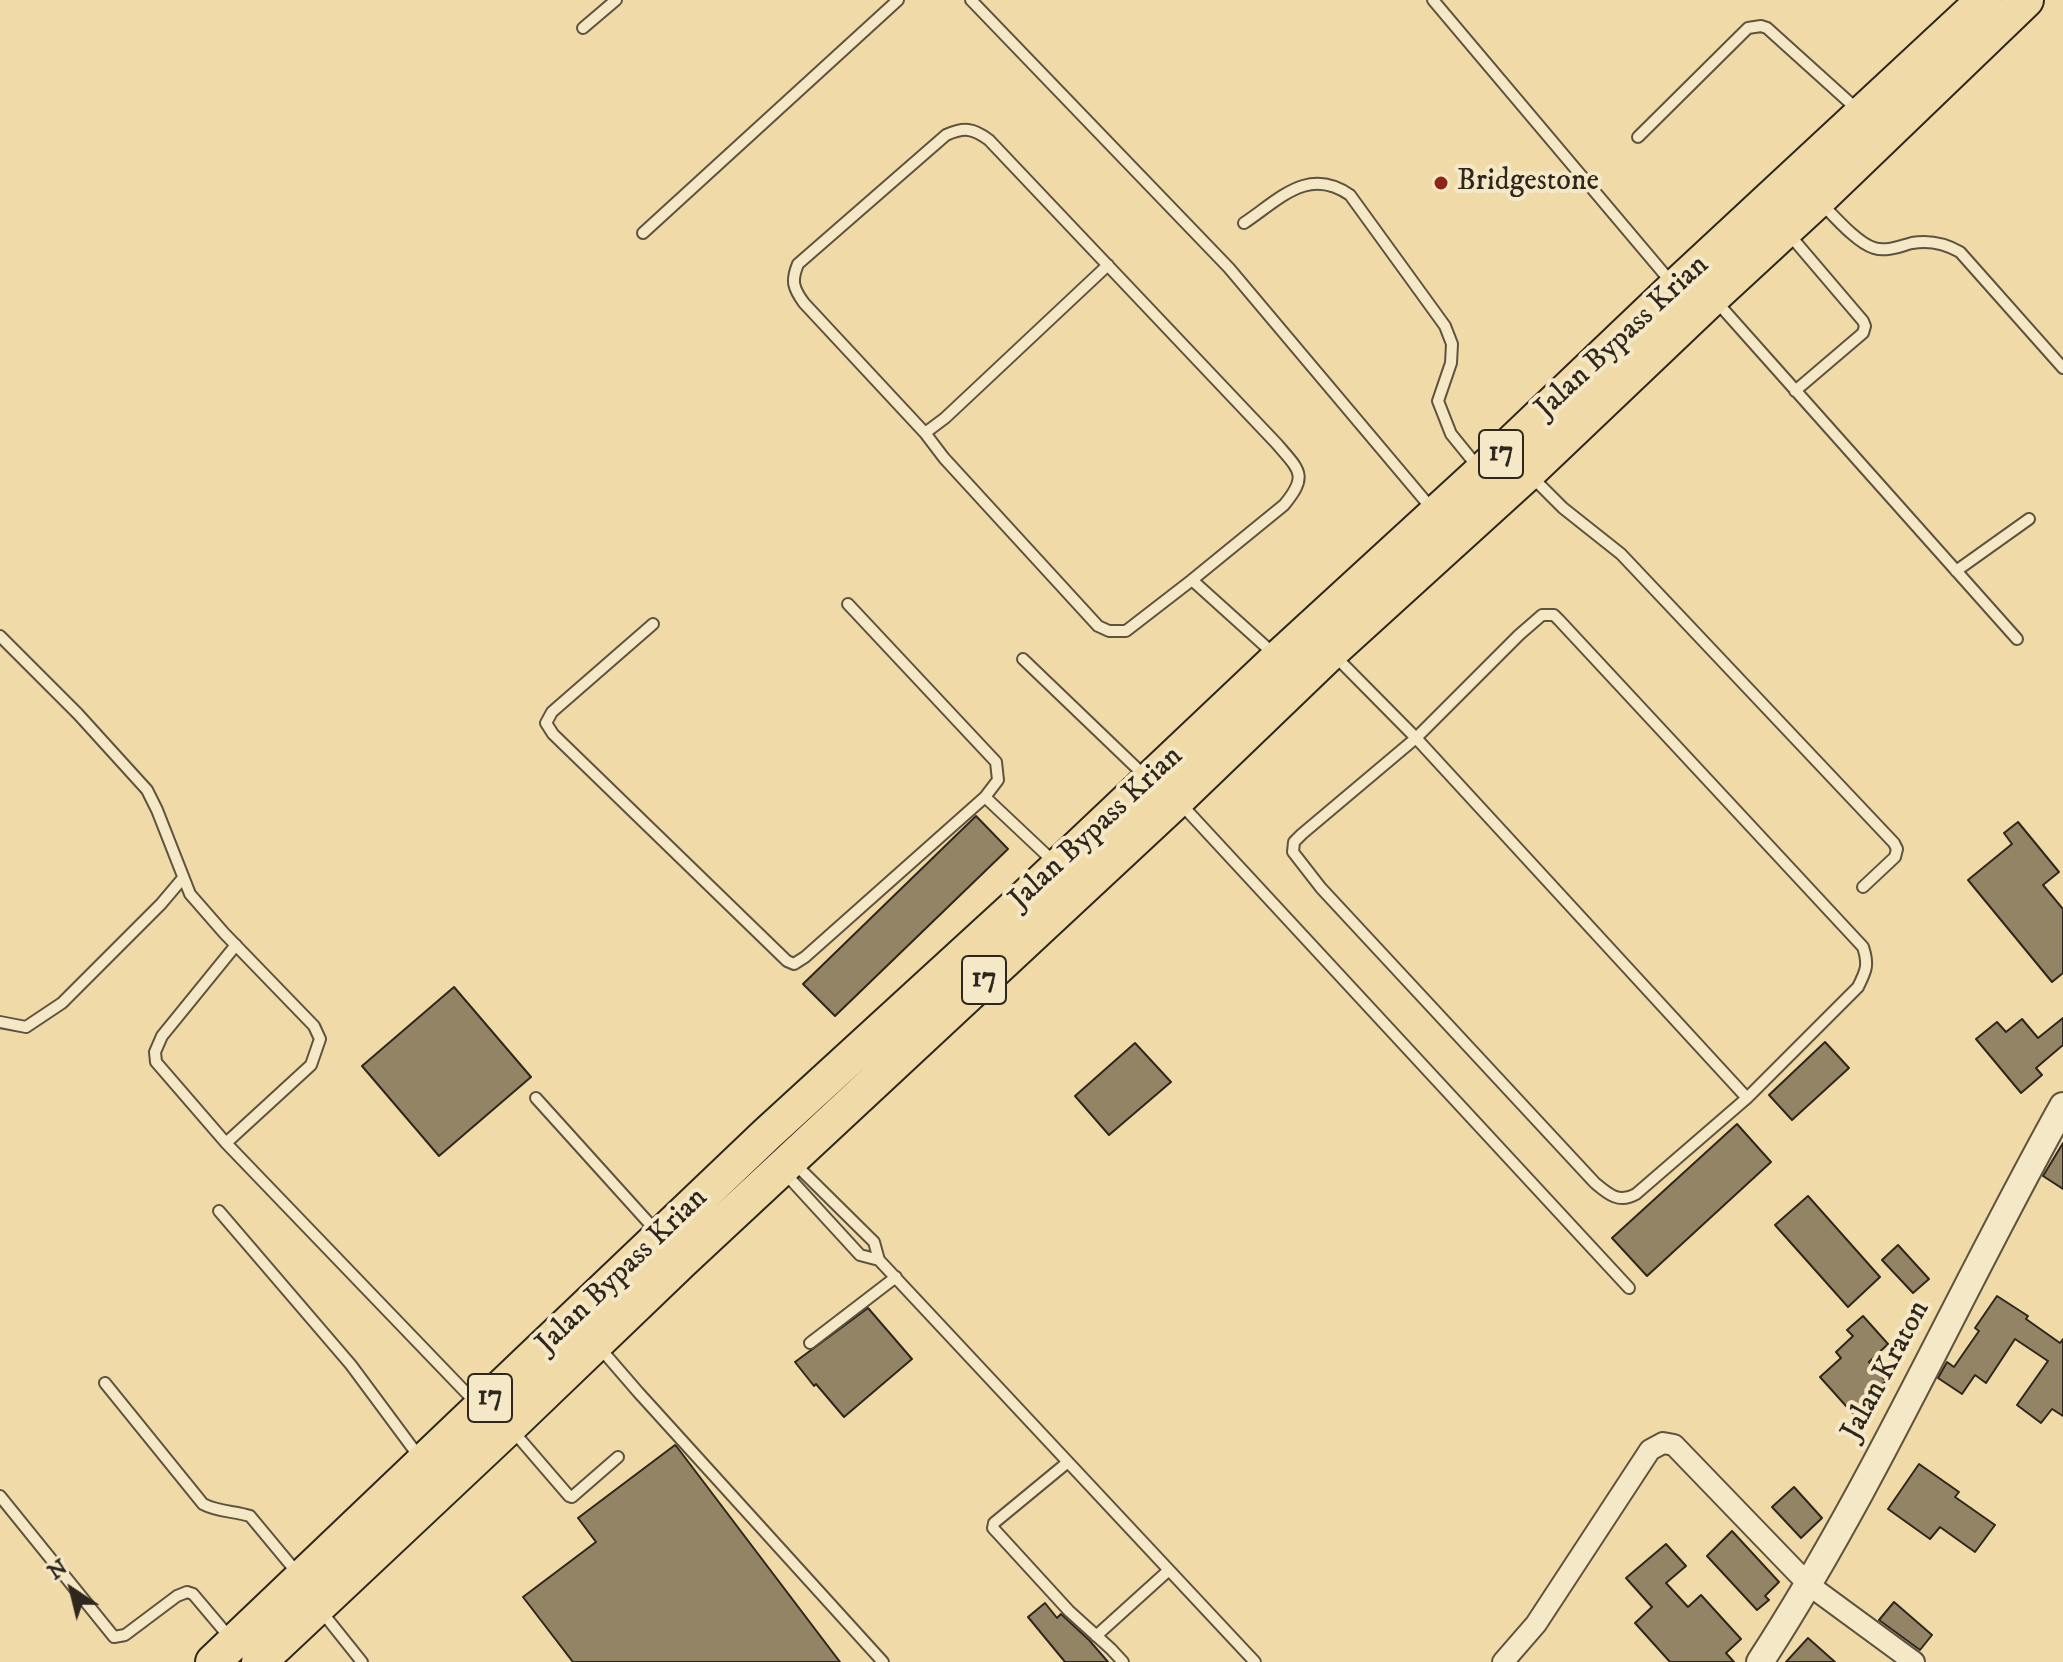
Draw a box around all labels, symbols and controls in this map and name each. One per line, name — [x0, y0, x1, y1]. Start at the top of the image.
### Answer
place label: Bridgestone — [1457, 165, 1599, 201]
marker: Bridgestone — [1432, 174, 1450, 192]
street label: Jalan Bypass Krian — [1529, 249, 1717, 427]
road number: 17 — [1479, 430, 1523, 478]
street label: Jalan Bypass Krian — [1003, 740, 1191, 918]
road number: 17 — [962, 956, 1006, 1004]
street label: Jalan Bypass Krian — [530, 1181, 716, 1363]
street label: Jalan Kraton — [1835, 1295, 1939, 1447]
road number: 17 — [468, 1374, 512, 1422]
north arrow — [32, 1550, 112, 1630]
text: N — [43, 1554, 73, 1586]

